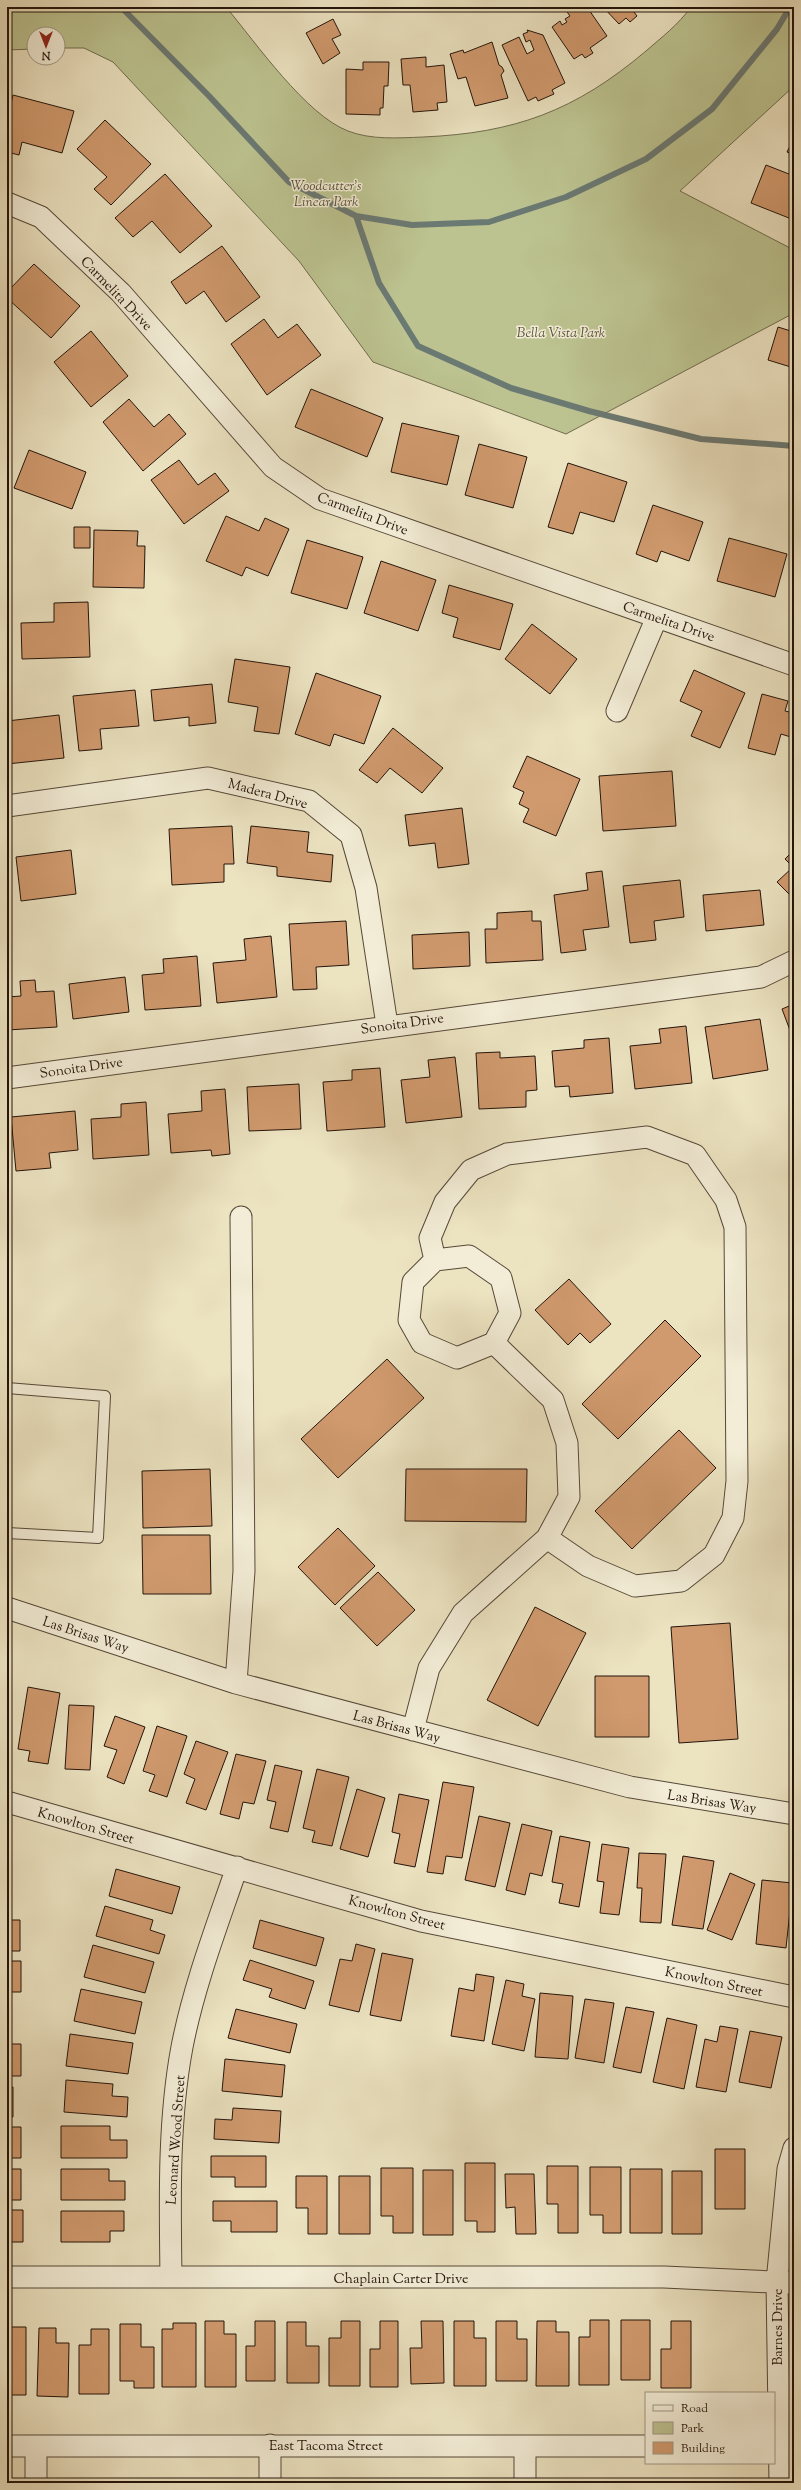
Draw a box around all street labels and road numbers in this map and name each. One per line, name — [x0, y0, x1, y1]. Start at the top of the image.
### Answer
street label: Carmelita Drive — [75, 253, 156, 336]
street label: Carmelita Drive — [314, 488, 411, 541]
street label: Carmelita Drive — [620, 598, 717, 648]
street label: Madera Drive — [225, 775, 310, 815]
street label: Sonoita Drive — [359, 1009, 445, 1041]
street label: Sonoita Drive — [38, 1053, 124, 1085]
street label: Las Brisas Way — [40, 1613, 131, 1659]
street label: Las Brisas Way — [351, 1707, 442, 1749]
street label: Las Brisas Way — [666, 1786, 758, 1820]
street label: Knowlton Street — [35, 1804, 136, 1850]
street label: Knowlton Street — [346, 1891, 447, 1937]
street label: Knowlton Street — [663, 1963, 765, 2003]
street label: Leonard Wood Street — [162, 2074, 192, 2206]
street label: Chaplain Carter Drive — [334, 2270, 468, 2290]
street label: Barnes Drive — [769, 2288, 789, 2366]
street label: East Tacoma Street — [269, 2437, 383, 2457]

